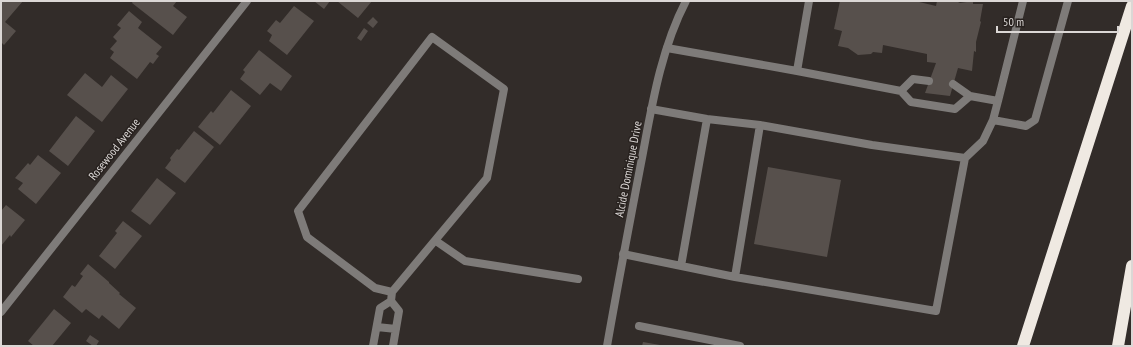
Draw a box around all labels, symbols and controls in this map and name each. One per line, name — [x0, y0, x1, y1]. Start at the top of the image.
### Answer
scale bar — [997, 8, 1118, 34]
text: 50 m — [1003, 14, 1024, 29]
street label: Rosewood Avenue — [85, 115, 143, 183]
street label: Alcide Dominique Drive — [611, 120, 645, 218]

